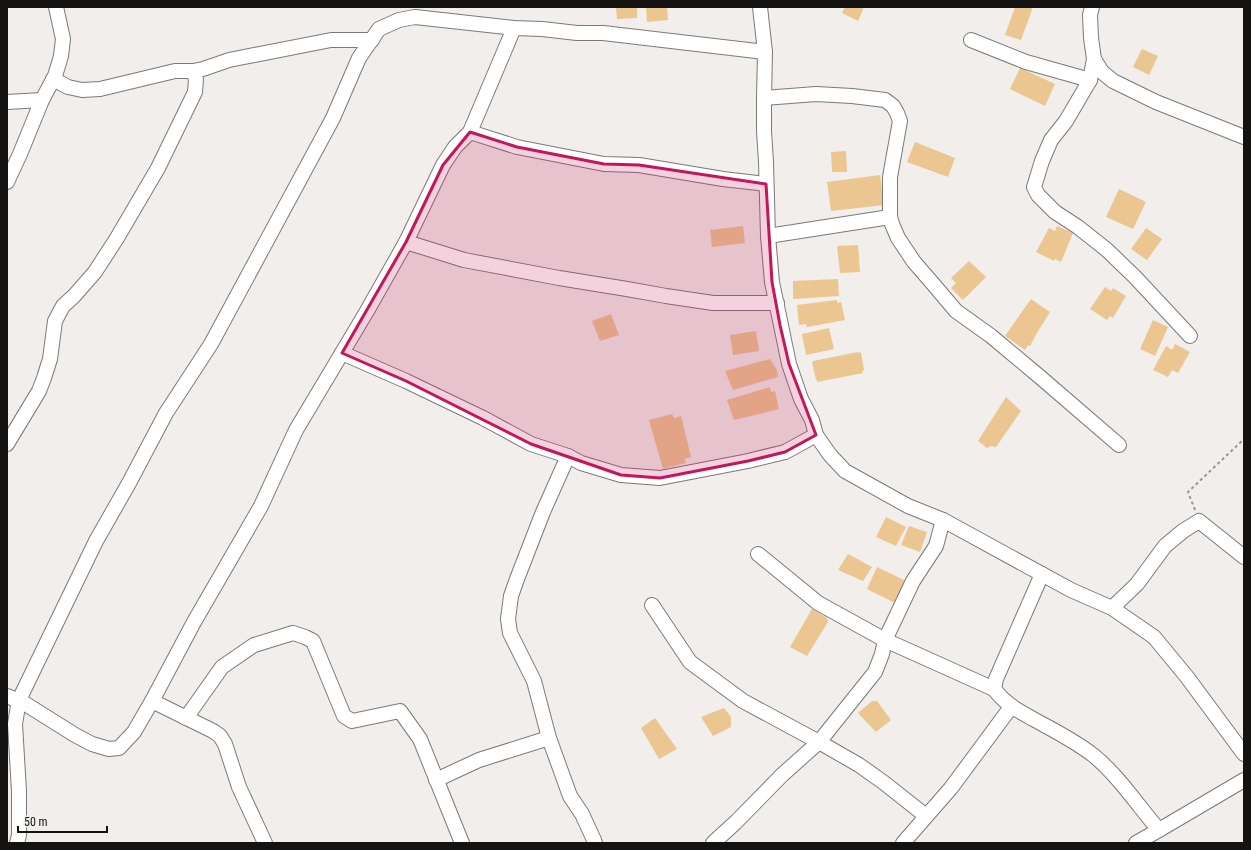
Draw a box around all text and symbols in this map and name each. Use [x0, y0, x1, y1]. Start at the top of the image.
scale bar [18, 808, 107, 834]
text: 50 m [24, 815, 48, 829]

